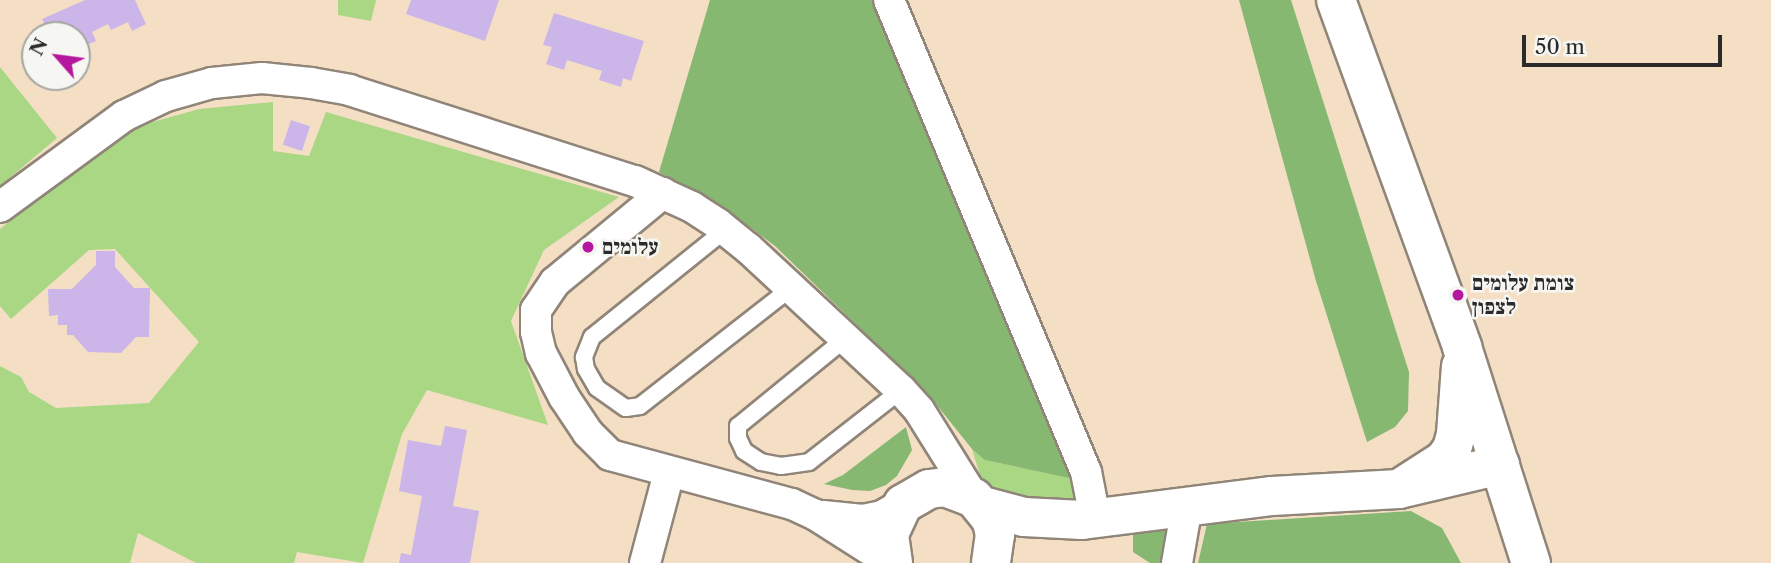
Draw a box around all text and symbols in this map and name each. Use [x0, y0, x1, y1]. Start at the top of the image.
north arrow [21, 21, 91, 91]
scale bar [1526, 21, 1726, 65]
text: N [25, 34, 53, 60]
text: 50 m [1535, 34, 1585, 59]
place label: עלומים [602, 234, 658, 260]
marker: עלומים [580, 239, 596, 255]
place label: צומת עלומים לצפון [1472, 270, 1574, 320]
marker: צומת עלומים לצפון [1450, 287, 1466, 303]

